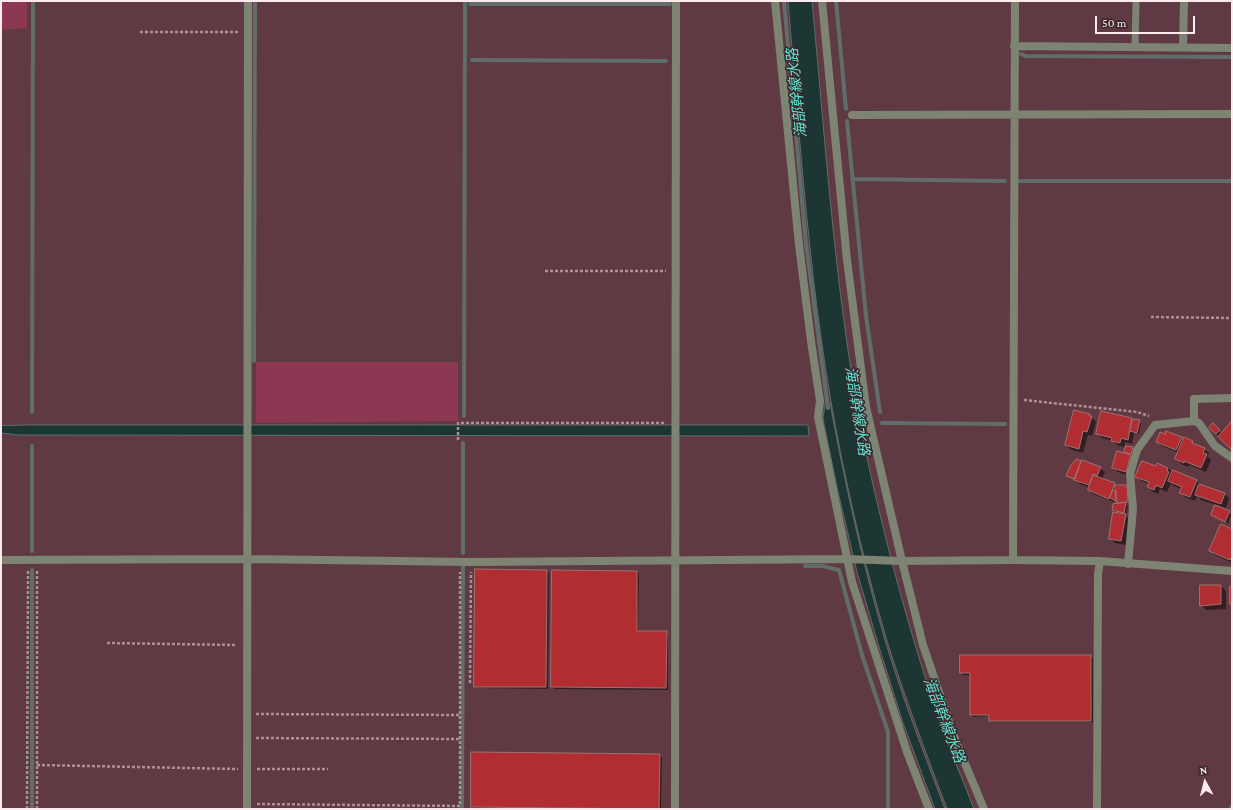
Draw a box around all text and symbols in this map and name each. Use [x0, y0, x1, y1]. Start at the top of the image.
scale bar [1097, 8, 1197, 34]
text: 50 m [1102, 16, 1126, 30]
water label: 海部幹線水路 [783, 47, 811, 139]
water label: 海部幹線水路 [841, 365, 873, 457]
water label: 海部幹線水路 [919, 675, 969, 765]
north arrow [1185, 762, 1225, 802]
text: N [1199, 764, 1208, 777]

